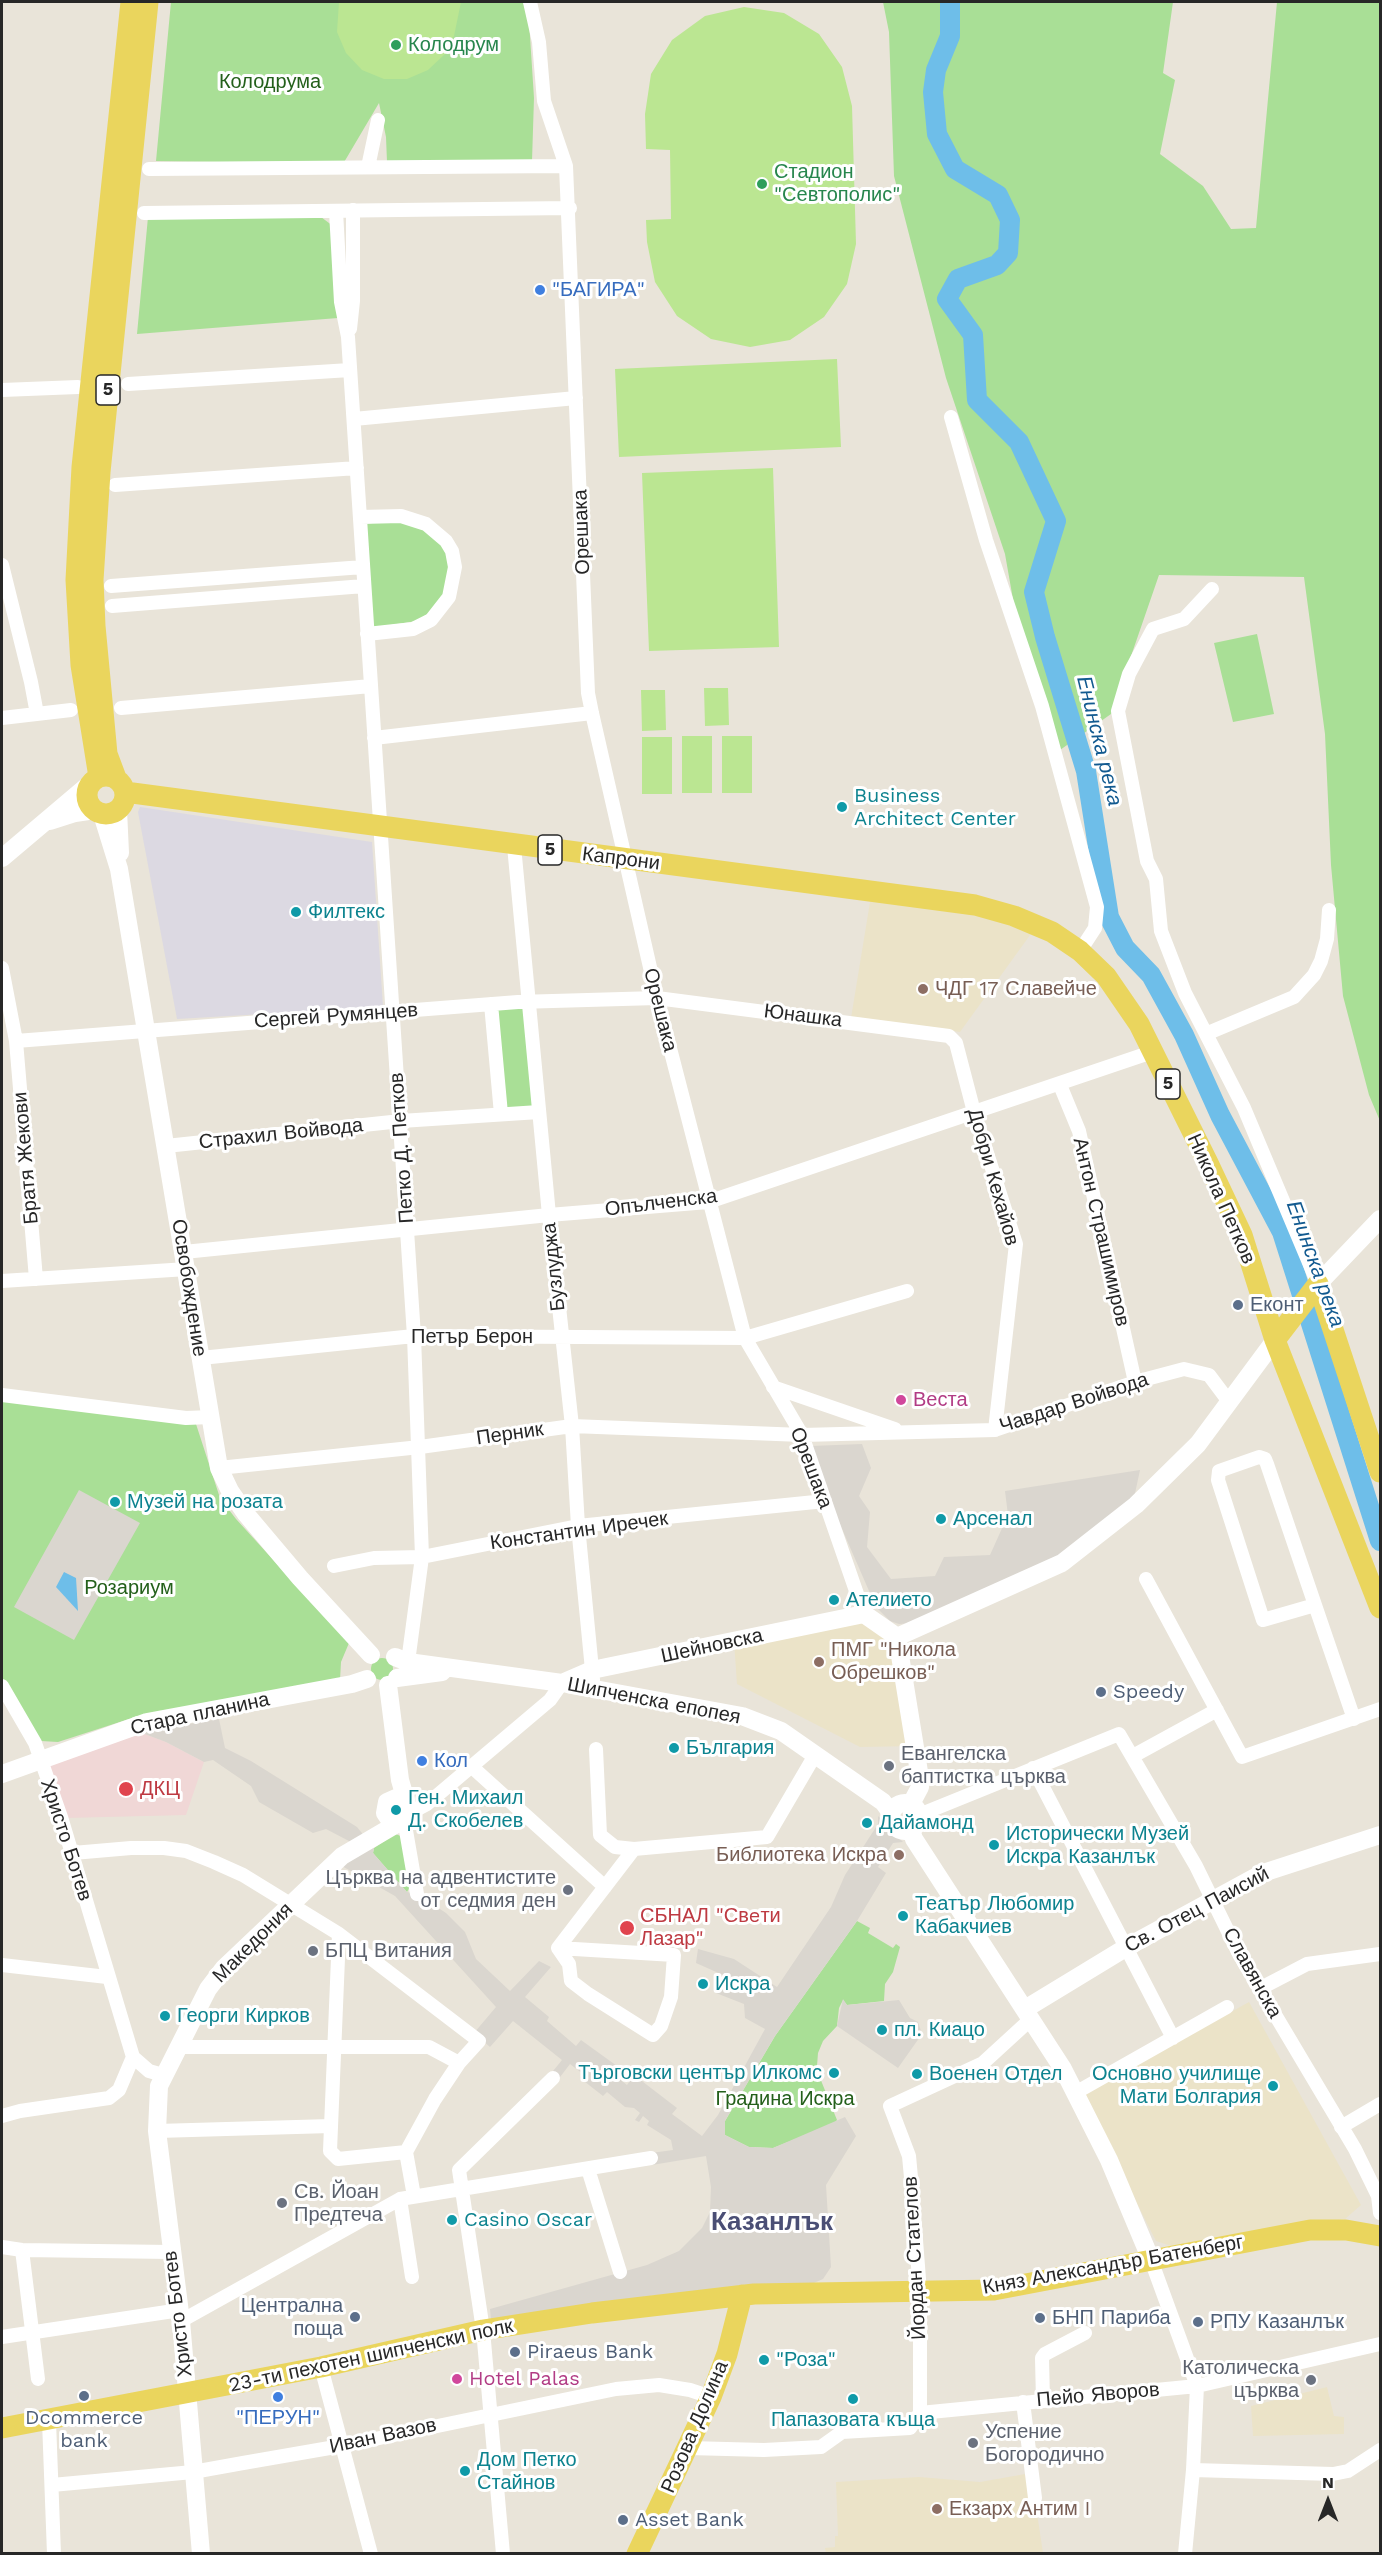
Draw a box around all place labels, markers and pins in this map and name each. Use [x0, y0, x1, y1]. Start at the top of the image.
place label: Колодрум [408, 33, 499, 57]
marker: Колодрум [389, 38, 403, 52]
place label: Стадион "Севтополис" [774, 160, 900, 207]
marker: Стадион "Севтополис" [755, 177, 769, 191]
place label: "БАГИРА" [552, 278, 645, 302]
marker: "БАГИРА" [533, 283, 547, 297]
place label: Business Architect Center [854, 784, 1016, 831]
marker: Business Architect Center [835, 800, 849, 814]
place label: Филтекс [308, 900, 385, 924]
marker: Филтекс [289, 905, 303, 919]
place label: ЧДГ 17 Славейче [935, 977, 1097, 1001]
marker: ЧДГ 17 Славейче [916, 982, 930, 996]
place label: Еконт [1250, 1293, 1304, 1317]
marker: Еконт [1231, 1298, 1245, 1312]
place label: Веста [913, 1388, 968, 1412]
marker: Веста [894, 1393, 908, 1407]
place label: Музей на розата [127, 1490, 283, 1514]
marker: Музей на розата [108, 1495, 122, 1509]
place label: Арсенал [953, 1507, 1032, 1531]
marker: Арсенал [934, 1512, 948, 1526]
place label: Ателието [846, 1588, 932, 1612]
marker: Ателието [827, 1593, 841, 1607]
place label: ПМГ "Никола Обрешков" [831, 1638, 956, 1685]
marker: ПМГ "Никола Обрешков" [812, 1655, 826, 1669]
place label: Speedy [1113, 1680, 1184, 1704]
marker: Speedy [1094, 1685, 1108, 1699]
place label: България [686, 1736, 774, 1760]
marker: България [667, 1741, 681, 1755]
place label: Евангелска баптистка църква [901, 1742, 1066, 1789]
place label: Кол [434, 1749, 468, 1773]
marker: Кол [415, 1754, 429, 1768]
marker: Евангелска баптистка църква [882, 1759, 896, 1773]
place label: ДКЦ [140, 1777, 180, 1801]
marker: ДКЦ [117, 1780, 135, 1798]
place label: Ген. Михаил Д. Скобелев [408, 1786, 523, 1833]
marker: Ген. Михаил Д. Скобелев [389, 1803, 403, 1817]
place label: Дайамонд [879, 1811, 974, 1835]
marker: Дайамонд [860, 1816, 874, 1830]
place label: Исторически Музей Искра Казанлък [1006, 1822, 1189, 1869]
marker: Исторически Музей Искра Казанлък [987, 1838, 1001, 1852]
place label: Библиотека Искра [716, 1843, 887, 1867]
marker: Библиотека Искра [892, 1848, 906, 1862]
place label: Църква на адвентистите от седмия ден [325, 1866, 556, 1913]
marker: Църква на адвентистите от седмия ден [561, 1883, 575, 1897]
place label: Театър Любомир Кабакчиев [915, 1892, 1074, 1939]
place label: СБНАЛ "Свeти Лазар" [640, 1904, 781, 1951]
marker: Театър Любомир Кабакчиев [896, 1909, 910, 1923]
marker: СБНАЛ "Свeти Лазар" [618, 1919, 636, 1937]
place label: БПЦ Витания [325, 1939, 452, 1963]
marker: БПЦ Витания [306, 1944, 320, 1958]
place label: Искра [715, 1972, 770, 1996]
marker: Искра [696, 1977, 710, 1991]
place label: Георги Кирков [177, 2004, 310, 2028]
marker: Георги Кирков [158, 2009, 172, 2023]
place label: пл. Киацо [894, 2018, 985, 2042]
marker: пл. Киацо [875, 2023, 889, 2037]
place label: Търговски център Илкомс [578, 2061, 822, 2085]
place label: Военен Отдел [929, 2062, 1062, 2086]
place label: Основно училище Мати Болгария [1092, 2062, 1261, 2109]
marker: Търговски център Илкомс [827, 2066, 841, 2080]
marker: Военен Отдел [910, 2067, 924, 2081]
marker: Основно училище Мати Болгария [1266, 2079, 1280, 2093]
place label: Св. Йоан Предтеча [294, 2180, 383, 2227]
marker: Св. Йоан Предтеча [275, 2196, 289, 2210]
place label: Casino Oscar [464, 2208, 592, 2232]
marker: Casino Oscar [445, 2213, 459, 2227]
place label: Централна поща [241, 2294, 343, 2341]
place label: БНП Париба [1052, 2306, 1171, 2330]
marker: Централна поща [348, 2310, 362, 2324]
place label: РПУ Казанлък [1210, 2310, 1344, 2334]
marker: БНП Париба [1033, 2311, 1047, 2325]
marker: РПУ Казанлък [1191, 2315, 1205, 2329]
place label: Piraeus Bank [527, 2340, 653, 2364]
marker: Piraeus Bank [508, 2345, 522, 2359]
place label: "Роза" [776, 2348, 836, 2372]
marker: "Роза" [757, 2353, 771, 2367]
place label: Католическа църква [1182, 2356, 1299, 2403]
place label: Hotel Palas [469, 2367, 580, 2391]
marker: Hotel Palas [450, 2372, 464, 2386]
marker: Католическа църква [1304, 2373, 1318, 2387]
marker: Dcommerce bank [77, 2389, 91, 2403]
marker: "ПЕРУН" [271, 2390, 285, 2404]
marker: Папазовата къща [846, 2392, 860, 2406]
place label: Dcommerce bank [25, 2406, 143, 2453]
place label: "ПЕРУН" [236, 2406, 320, 2430]
place label: Папазовата къща [771, 2408, 935, 2432]
place label: Успение Богородично [985, 2420, 1104, 2467]
marker: Успение Богородично [966, 2436, 980, 2450]
place label: Дом Петко Стайнов [477, 2448, 577, 2495]
marker: Дом Петко Стайнов [458, 2464, 472, 2478]
place label: Екзарх Антим I [949, 2497, 1091, 2521]
marker: Екзарх Антим I [930, 2502, 944, 2516]
place label: Asset Bank [635, 2508, 744, 2532]
marker: Asset Bank [616, 2513, 630, 2527]

